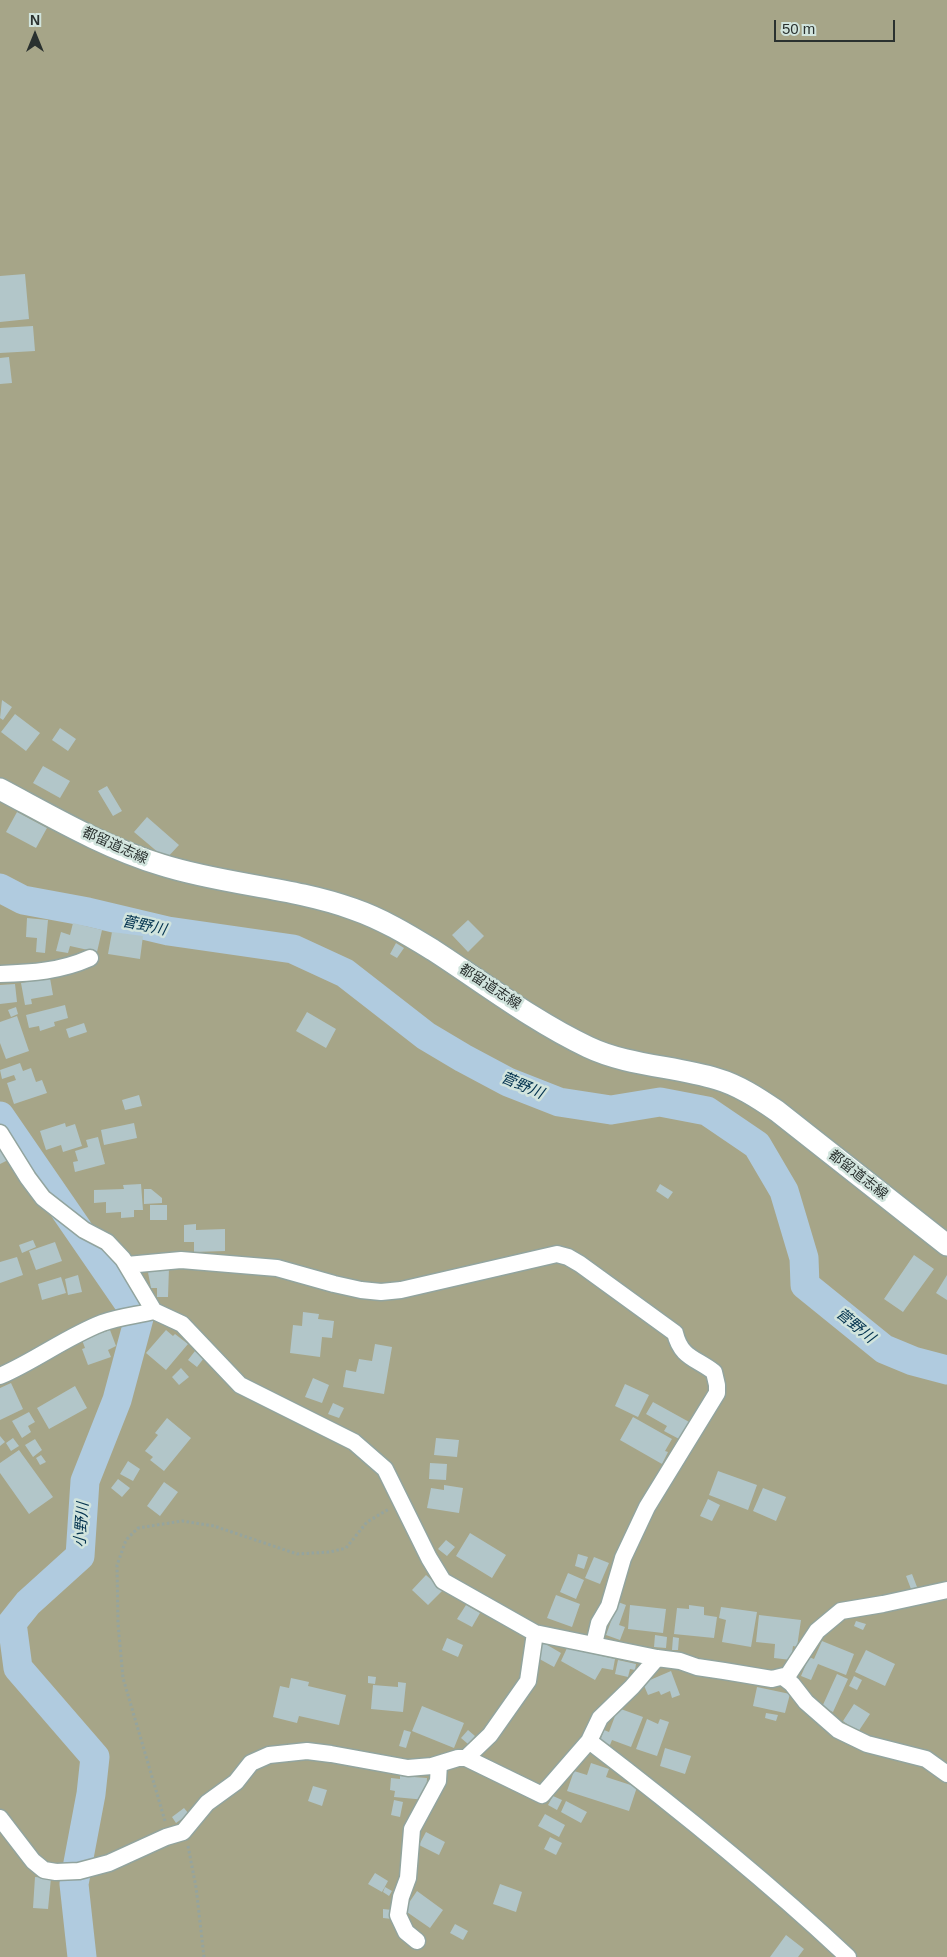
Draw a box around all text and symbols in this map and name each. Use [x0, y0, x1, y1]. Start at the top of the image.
north arrow [10, 10, 60, 60]
scale bar [777, 10, 898, 42]
text: N [30, 12, 40, 28]
text: 50 m [782, 20, 815, 37]
street label: 都留道志線 [80, 824, 150, 868]
water label: 菅野川 [120, 913, 168, 939]
street label: 都留道志線 [456, 961, 524, 1013]
water label: 菅野川 [498, 1069, 546, 1103]
street label: 都留道志線 [825, 1147, 891, 1203]
water label: 菅野川 [832, 1305, 878, 1347]
water label: 小野川 [71, 1502, 93, 1548]

